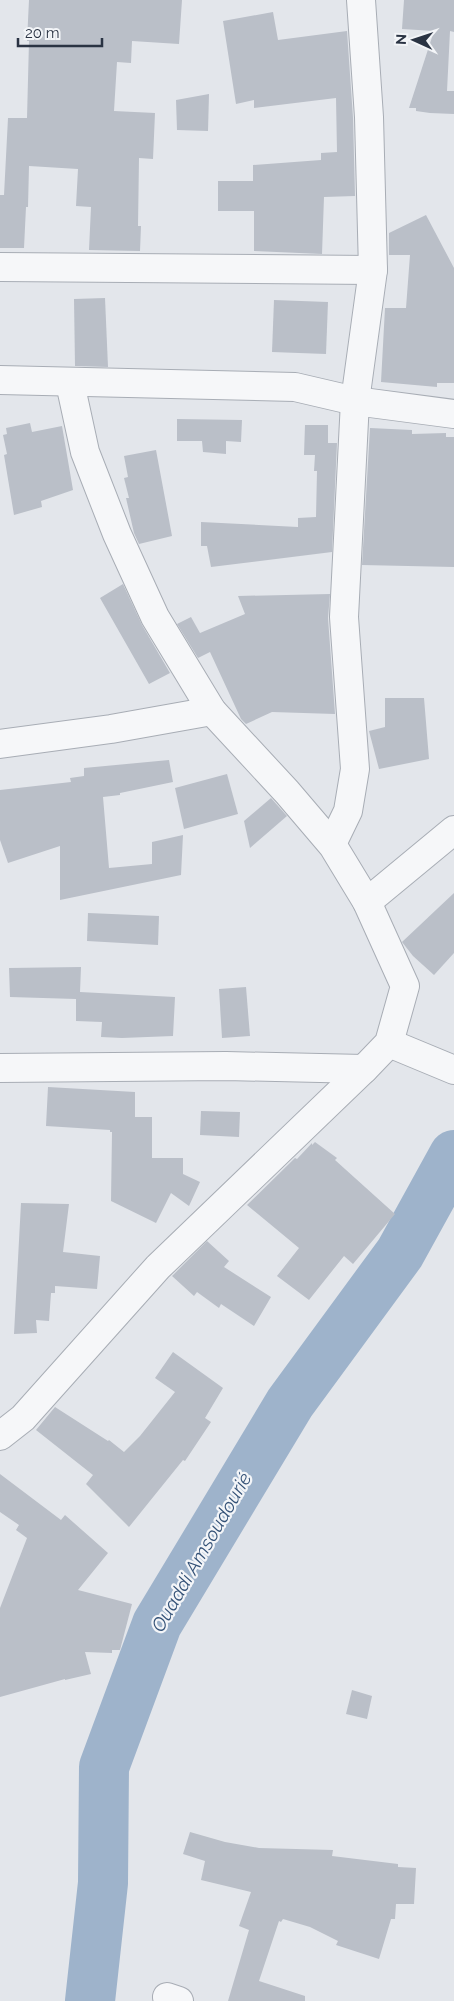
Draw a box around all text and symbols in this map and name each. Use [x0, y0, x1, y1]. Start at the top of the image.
scale bar [18, 15, 101, 47]
north arrow [389, 15, 439, 65]
text: 20 m [25, 24, 60, 42]
text: N [393, 34, 409, 45]
water label: Ouaddi Amsoudourié [146, 1468, 256, 1636]

